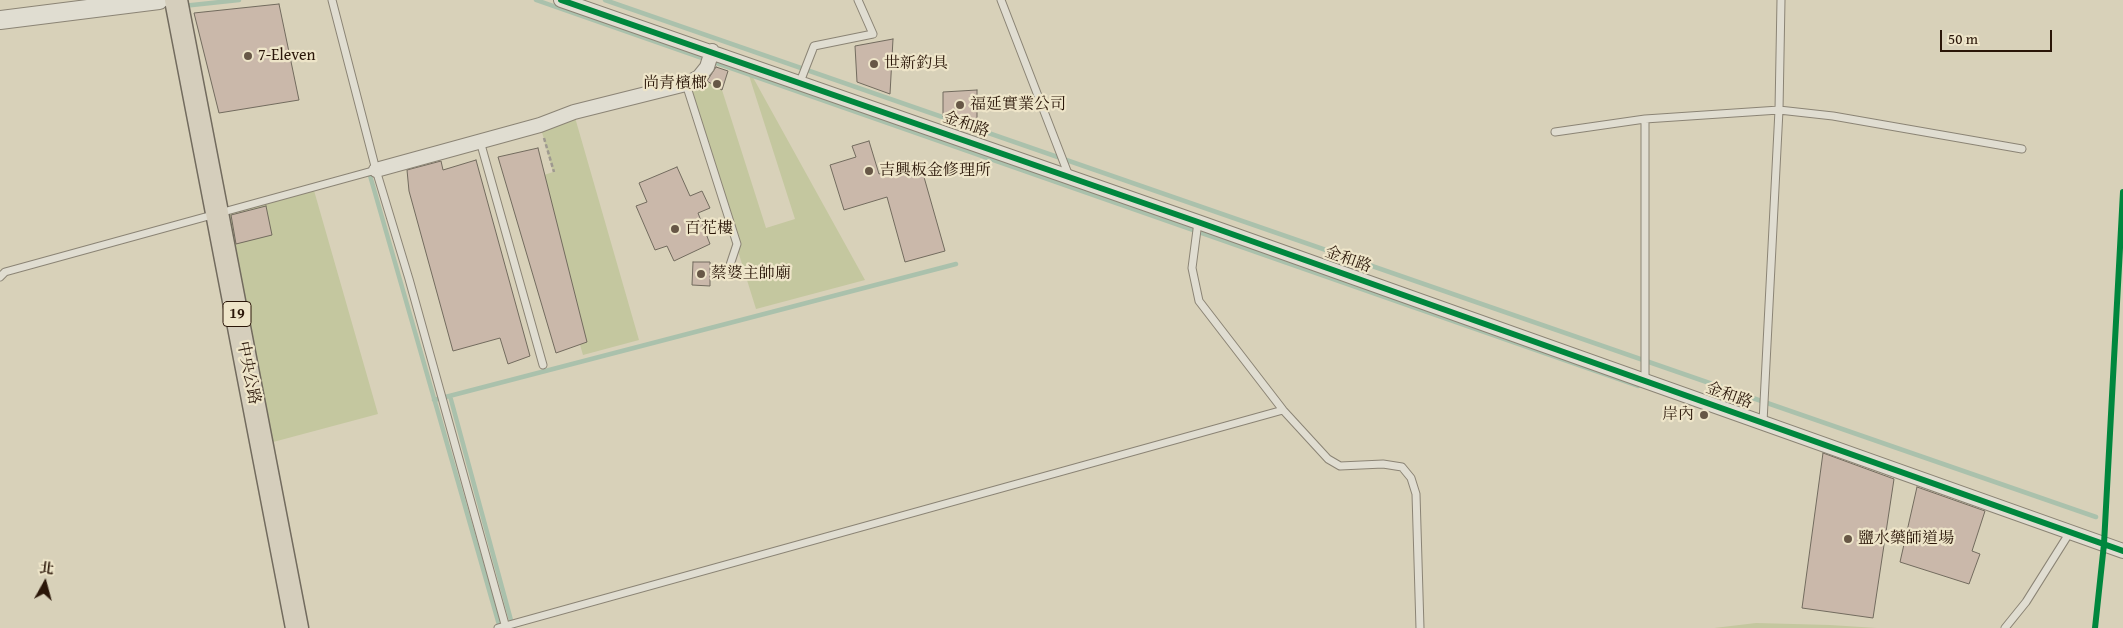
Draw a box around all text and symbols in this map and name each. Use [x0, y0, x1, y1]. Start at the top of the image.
scale bar [1943, 20, 2056, 52]
text: 50 m [1948, 28, 1978, 49]
place label: 7-Eleven [258, 46, 315, 66]
marker: 7-Eleven [242, 50, 254, 62]
place label: 世新釣具 [884, 54, 948, 74]
marker: 世新釣具 [868, 58, 880, 70]
place label: 尚青檳榔 [643, 74, 707, 94]
marker: 尚青檳榔 [711, 78, 723, 90]
place label: 福延實業公司 [970, 95, 1066, 115]
marker: 福延實業公司 [954, 99, 966, 111]
street label: 金和路 [940, 108, 992, 142]
place label: 吉興板金修理所 [879, 161, 991, 181]
marker: 吉興板金修理所 [863, 165, 875, 177]
place label: 百花樓 [685, 219, 733, 239]
marker: 百花樓 [669, 223, 681, 235]
street label: 金和路 [1322, 243, 1374, 277]
place label: 蔡婆主帥廟 [711, 264, 791, 284]
marker: 蔡婆主帥廟 [695, 268, 707, 280]
road number: 19 [223, 302, 251, 326]
street label: 中央公路 [232, 340, 264, 406]
street label: 金和路 [1703, 379, 1755, 413]
place label: 岸內 [1662, 405, 1694, 425]
marker: 岸內 [1698, 409, 1710, 421]
place label: 鹽水藥師道場 [1858, 529, 1954, 549]
marker: 鹽水藥師道場 [1842, 533, 1854, 545]
text: 北 [39, 557, 55, 579]
north arrow [20, 558, 70, 608]

